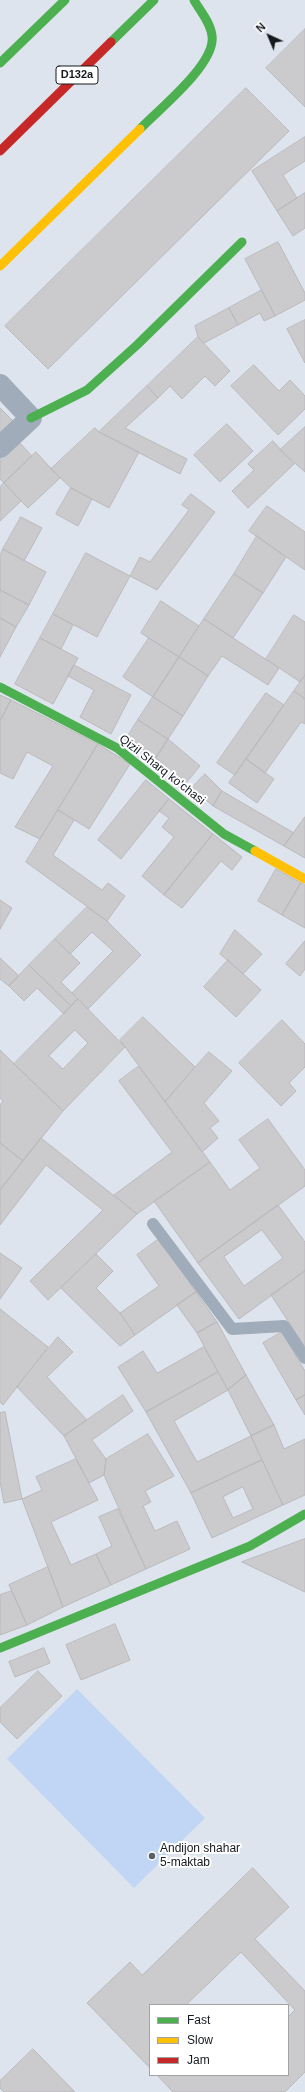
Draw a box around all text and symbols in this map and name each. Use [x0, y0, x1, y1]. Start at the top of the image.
north arrow [249, 16, 289, 56]
text: N [254, 20, 268, 34]
road number: D132a [56, 66, 98, 84]
street label: Qizil Sharq ko'chasi [116, 732, 208, 808]
place label: Andijon shahar 5-maktab [160, 1842, 240, 1870]
marker: Andijon shahar 5-maktab [147, 1851, 157, 1861]
legend [149, 2004, 289, 2076]
text: Fast [187, 2013, 210, 2027]
text: Slow [187, 2033, 213, 2047]
text: Jam [187, 2053, 210, 2067]

